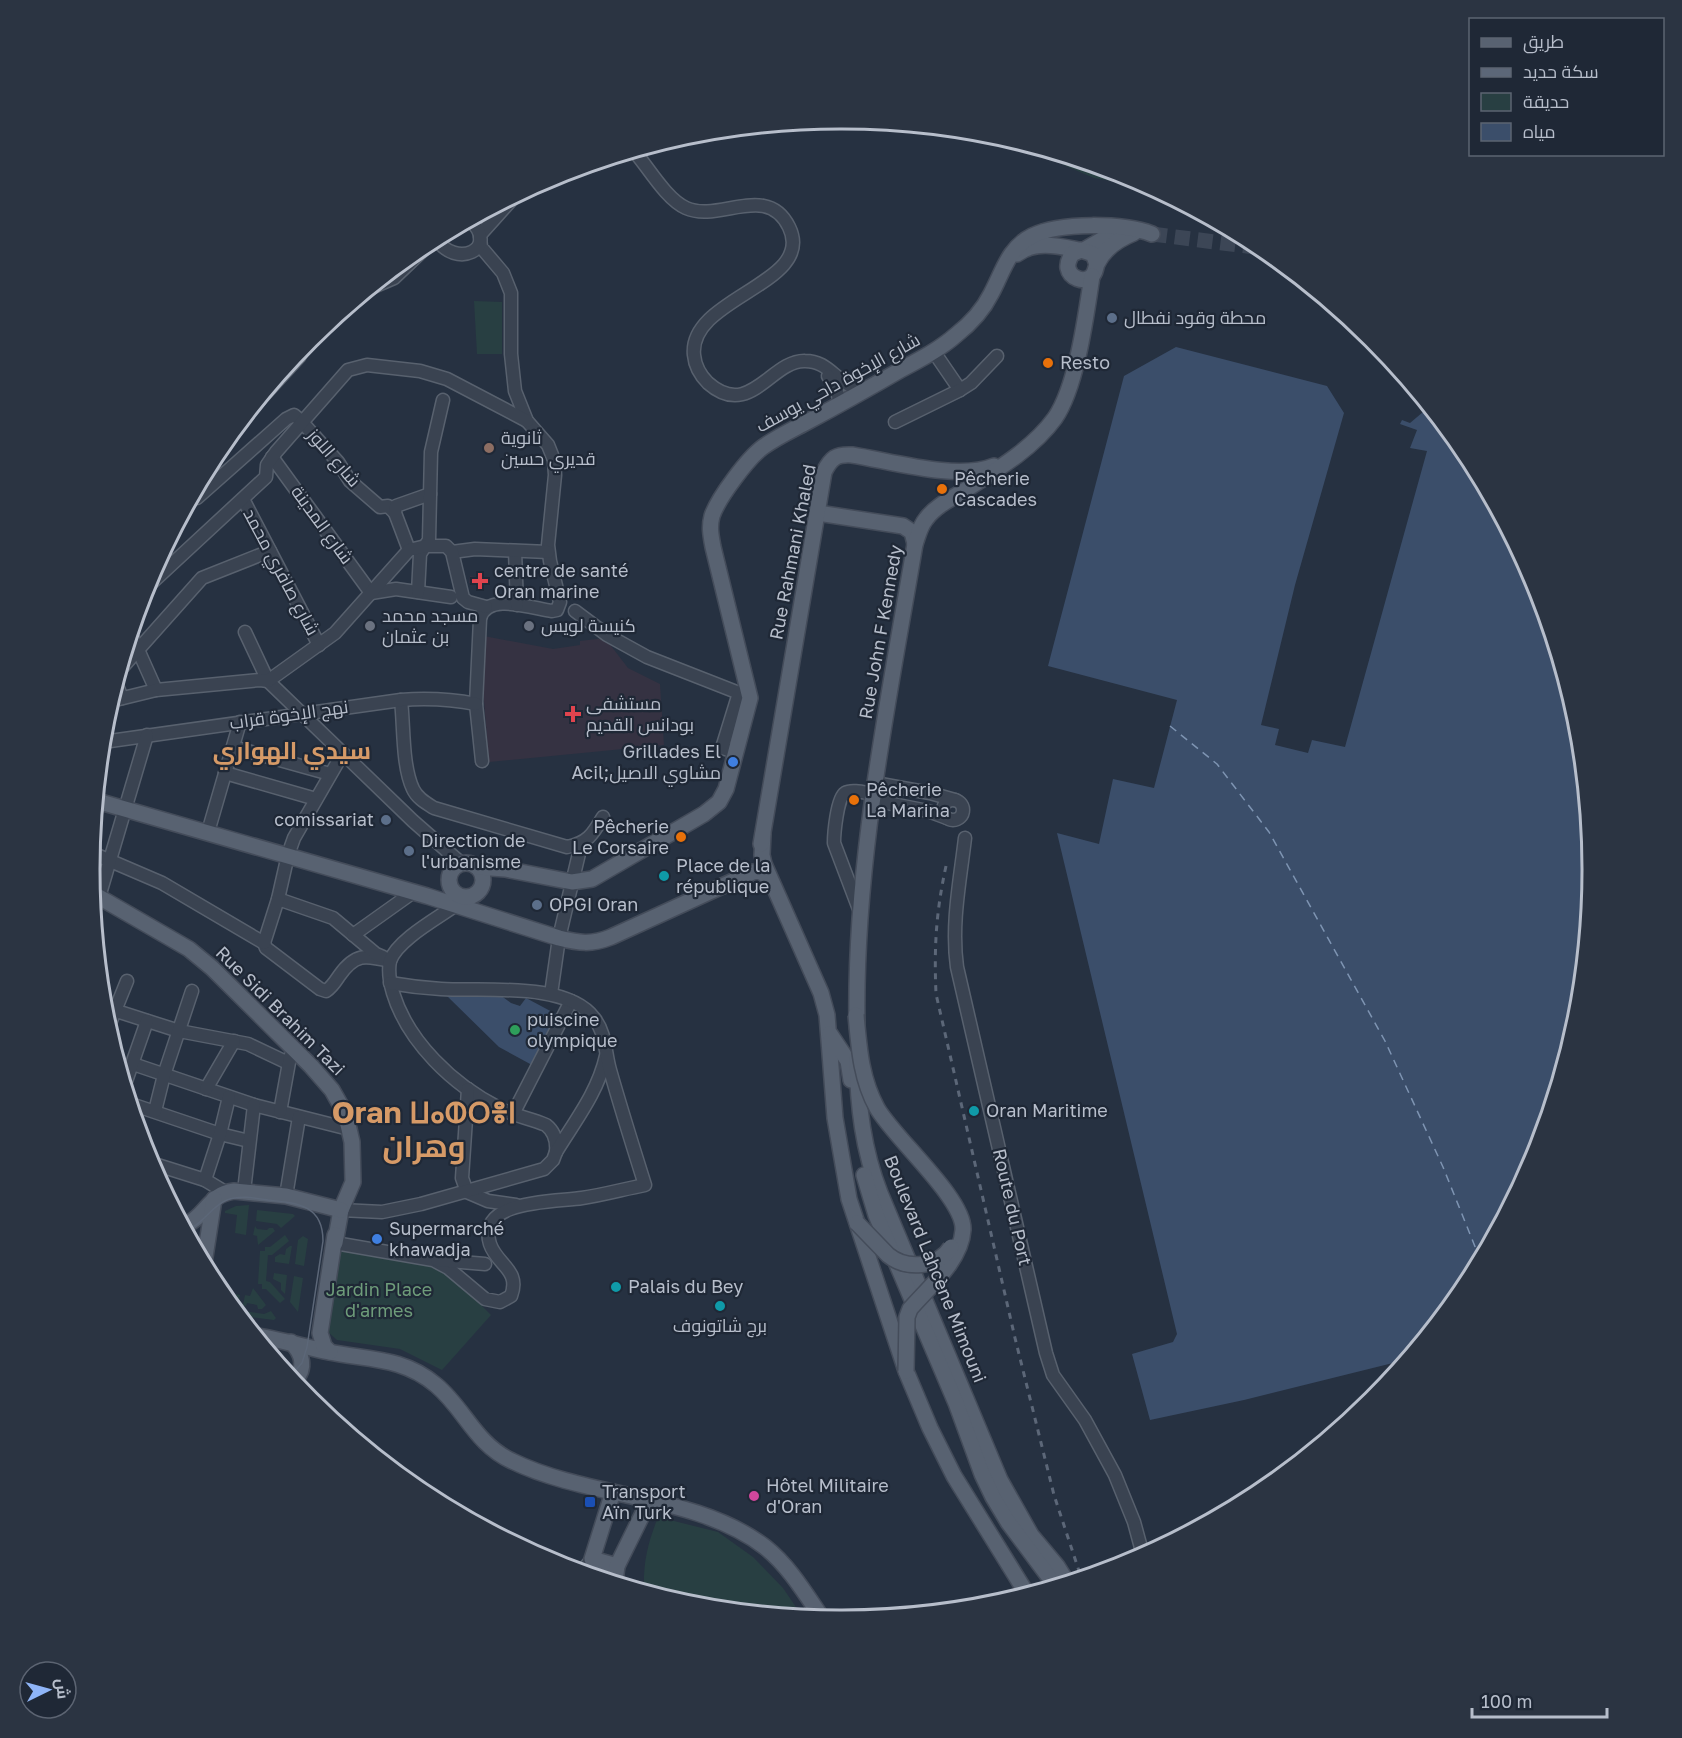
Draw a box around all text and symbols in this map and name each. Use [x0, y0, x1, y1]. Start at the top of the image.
legend [1469, 18, 1664, 156]
text: طريق [1523, 30, 1564, 54]
text: سكة حديد [1523, 60, 1599, 82]
text: حديقة [1523, 90, 1569, 112]
text: مياه [1523, 120, 1556, 142]
place label: محطة وقود نفطال [1124, 306, 1266, 329]
marker: محطة وقود نفطال [1105, 311, 1119, 325]
street label: شارع الإخوة داحي يوسف [752, 328, 925, 440]
place label: Resto [1060, 351, 1110, 373]
marker: Resto [1041, 356, 1055, 370]
street label: شارع اللوز [301, 423, 366, 492]
place label: ثانوية قديري حسين [501, 426, 596, 473]
marker: ثانوية قديري حسين [482, 441, 496, 455]
street label: Rue Rahmani Khaled [764, 462, 820, 641]
place label: Pêcherie Cascades [954, 467, 1037, 510]
street label: شارع المدينة [285, 481, 359, 569]
marker: Pêcherie Cascades [935, 482, 949, 496]
street label: شارع صافري محمد [236, 504, 325, 641]
street label: Rue John F Kennedy [854, 543, 906, 721]
place label: centre de santé Oran marine [494, 559, 628, 602]
marker: centre de santé Oran marine [471, 572, 489, 590]
place label: مسجد محمد بن عثمان [382, 604, 478, 648]
place label: كنيسة لويس [541, 614, 636, 637]
marker: مسجد محمد بن عثمان [363, 619, 377, 633]
marker: كنيسة لويس [522, 619, 536, 633]
place label: مستشفى بودانس القديم [586, 692, 694, 737]
street label: نهج الإخوة قراب [228, 695, 350, 735]
marker: مستشفى بودانس القديم [564, 705, 582, 723]
district label: سيدي الهواري [213, 735, 371, 770]
place label: Grillades El Acil;مشاوي الاصيل [571, 740, 721, 787]
marker: Grillades El Acil;مشاوي الاصيل [726, 755, 740, 769]
place label: Pêcherie La Marina [866, 778, 950, 821]
marker: Pêcherie La Marina [847, 793, 861, 807]
place label: comissariat [274, 808, 374, 830]
marker: comissariat [379, 813, 393, 827]
place label: Pêcherie Le Corsaire [572, 815, 669, 858]
place label: Direction de l'urbanisme [421, 829, 525, 872]
marker: Pêcherie Le Corsaire [674, 830, 688, 844]
marker: Direction de l'urbanisme [402, 844, 416, 858]
place label: Place de la république [676, 854, 770, 897]
marker: Place de la république [657, 869, 671, 883]
place label: OPGI Oran [549, 893, 638, 915]
marker: OPGI Oran [530, 898, 544, 912]
street label: Rue Sidi Brahim Tazi [212, 941, 350, 1079]
place label: puiscine olympique [527, 1008, 618, 1051]
marker: puiscine olympique [508, 1023, 522, 1037]
district label: Oran ⵡⴰⵀⵔⴻⵏ وهران [332, 1094, 516, 1165]
place label: Oran Maritime [986, 1099, 1108, 1121]
marker: Oran Maritime [967, 1104, 981, 1118]
street label: Route du Port [989, 1146, 1037, 1267]
street label: Boulevard Lahcène Mimouni [880, 1152, 992, 1386]
place label: Supermarché khawadja [389, 1217, 504, 1260]
marker: Supermarché khawadja [370, 1232, 384, 1246]
place label: Palais du Bey [628, 1275, 743, 1297]
park label: Jardin Place d'armes [326, 1278, 432, 1321]
marker: Palais du Bey [609, 1280, 623, 1294]
marker: برج شاتونوف [713, 1299, 727, 1313]
place label: برج شاتونوف [673, 1314, 767, 1338]
place label: Hôtel Militaire d'Oran [766, 1474, 889, 1517]
place label: Transport Aïn Turk [602, 1480, 686, 1523]
marker: Hôtel Militaire d'Oran [747, 1489, 761, 1503]
marker: Transport Aïn Turk [583, 1495, 597, 1509]
north arrow [18, 1660, 78, 1720]
text: ش [52, 1678, 74, 1700]
scale bar [1472, 1681, 1607, 1719]
text: 100 m [1481, 1690, 1532, 1712]

